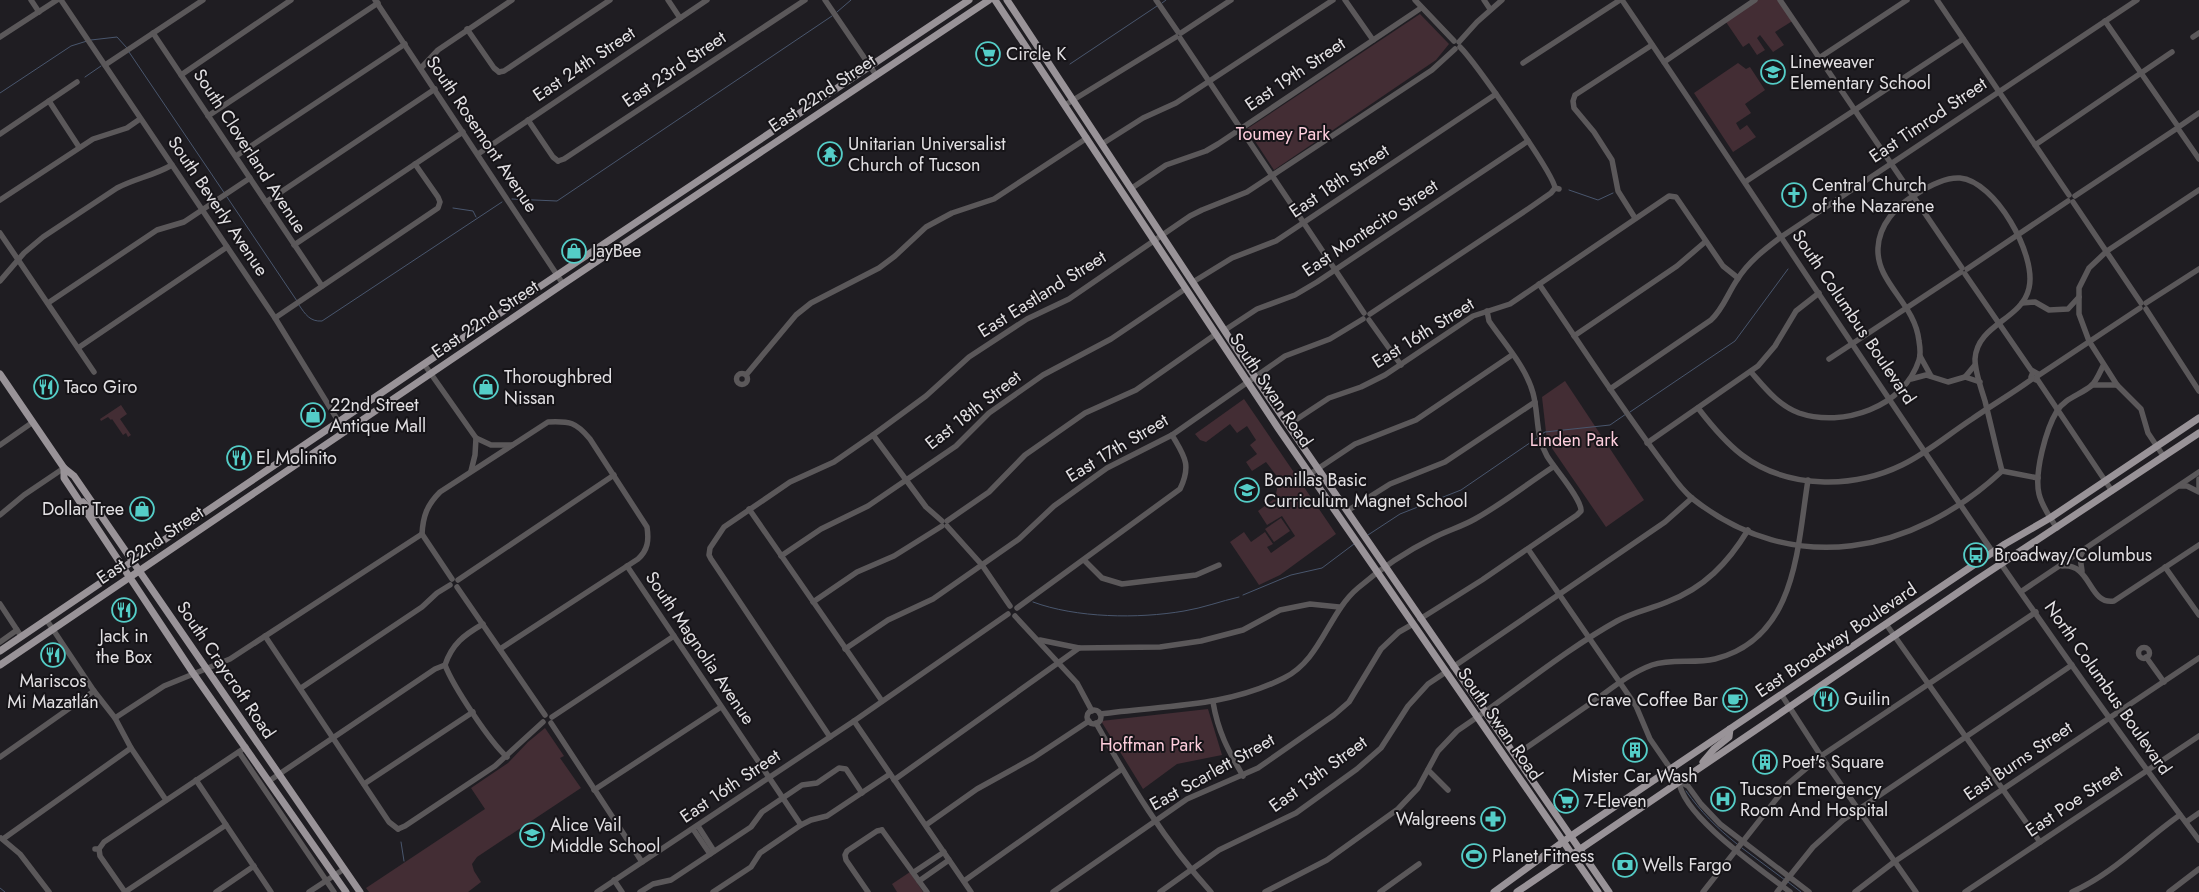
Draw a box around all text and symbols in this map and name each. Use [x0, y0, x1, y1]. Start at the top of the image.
street label: East 24th Street [528, 20, 641, 108]
street label: East 23rd Street [617, 24, 732, 113]
street label: East 19th Street [1240, 30, 1351, 117]
supermarket icon: Circle K [975, 41, 1001, 67]
place label: Circle K [1006, 41, 1067, 67]
street label: East 22nd Street [763, 47, 881, 138]
place label: Lineweaver Elementary School [1790, 49, 1931, 96]
street label: South Rosemont Avenue [420, 51, 544, 217]
school or university icon: Lineweaver Elementary School [1760, 59, 1786, 85]
street label: South Cloverland Avenue [187, 64, 313, 238]
street label: East Timrod Street [1864, 71, 1993, 169]
park label: Toumey Park [1236, 121, 1330, 147]
street label: South Beverly Avenue [161, 131, 275, 281]
place label: Unitarian Universalist Church of Tucson [848, 131, 1006, 178]
street label: East 18th Street [1284, 138, 1395, 224]
temple icon: Unitarian Universalist Church of Tucson [817, 141, 843, 167]
street label: East Montecito Street [1297, 172, 1444, 283]
place label: Central Church of the Nazarene [1812, 172, 1934, 219]
church icon: Central Church of the Nazarene [1781, 182, 1807, 208]
street label: South Columbus Boulevard [1786, 224, 1922, 410]
shop icon: JayBee [561, 238, 587, 264]
place label: JayBee [590, 238, 641, 264]
street label: East Eastland Street [973, 244, 1112, 344]
street label: East 22nd Street [426, 273, 544, 364]
street label: East 16th Street [1367, 291, 1480, 375]
street label: South Swan Road [1223, 328, 1319, 452]
place label: Thoroughbred Nissan [504, 364, 612, 411]
street label: East 18th Street [919, 364, 1027, 456]
restaurant icon: Taco Giro [33, 374, 59, 400]
place label: Taco Giro [64, 374, 138, 400]
shop icon: Thoroughbred Nissan [473, 374, 499, 400]
place label: 22nd Street Antique Mall [330, 392, 426, 439]
shop icon: 22nd Street Antique Mall [300, 402, 326, 428]
street label: East 17th Street [1061, 407, 1174, 489]
park label: Linden Park [1530, 427, 1618, 453]
restaurant icon: El Molinito [226, 445, 252, 471]
place label: El Molinito [256, 445, 337, 471]
place label: Bonillas Basic Curriculum Magnet School [1264, 467, 1468, 514]
school or university icon: Bonillas Basic Curriculum Magnet School [1234, 477, 1260, 503]
place label: Dollar Tree [42, 496, 124, 522]
shop icon: Dollar Tree [129, 496, 155, 522]
street label: East 22nd Street [91, 499, 209, 590]
bus stop icon: Broadway/Columbus [1963, 542, 1989, 568]
place label: Broadway/Columbus [1994, 542, 2152, 568]
street label: South Magnolia Avenue [639, 566, 761, 730]
street label: East Broadway Boulevard [1750, 576, 1922, 704]
street label: South Craycroft Road [170, 596, 282, 744]
street label: North Columbus Boulevard [2038, 596, 2178, 780]
restaurant icon: Jack in the Box [111, 597, 137, 623]
place label: Jack in the Box [96, 623, 152, 670]
restaurant icon: Mariscos Mi Mazatlán [40, 642, 66, 668]
street label: South Swan Road [1451, 662, 1549, 786]
place label: Mariscos Mi Mazatlán [7, 668, 99, 715]
restaurant icon: Guilin [1813, 686, 1839, 712]
place label: Guilin [1844, 686, 1890, 712]
place label: Crave Coffee Bar [1587, 687, 1719, 713]
cafe icon: Crave Coffee Bar [1722, 687, 1748, 713]
street label: East Burns Street [1958, 715, 2078, 807]
street label: East Scarlett Street [1145, 727, 1280, 817]
street label: East 13th Street [1264, 729, 1373, 818]
park label: Hoffman Park [1100, 732, 1202, 758]
building icon: Mister Car Wash [1622, 737, 1648, 763]
street label: East 16th Street [675, 742, 786, 829]
building icon: Poet's Square [1752, 749, 1778, 775]
place label: Poet's Square [1782, 749, 1884, 775]
street label: East Poe Street [2020, 758, 2128, 843]
place label: Mister Car Wash [1572, 763, 1698, 789]
place label: Tucson Emergency Room And Hospital [1740, 776, 1888, 823]
hospital icon: Tucson Emergency Room And Hospital [1710, 786, 1736, 812]
supermarket icon: 7-Eleven [1553, 788, 1579, 814]
place label: 7-Eleven [1584, 788, 1647, 814]
place label: Walgreens [1396, 806, 1476, 832]
pharmacy icon: Walgreens [1480, 806, 1506, 832]
place label: Alice Vail Middle School [550, 812, 660, 859]
school or university icon: Alice Vail Middle School [519, 822, 545, 848]
sports icon: Planet Fitness [1461, 843, 1487, 869]
place label: Planet Fitness [1492, 843, 1594, 869]
bank icon: Wells Fargo [1612, 852, 1638, 878]
place label: Wells Fargo [1642, 852, 1732, 878]

